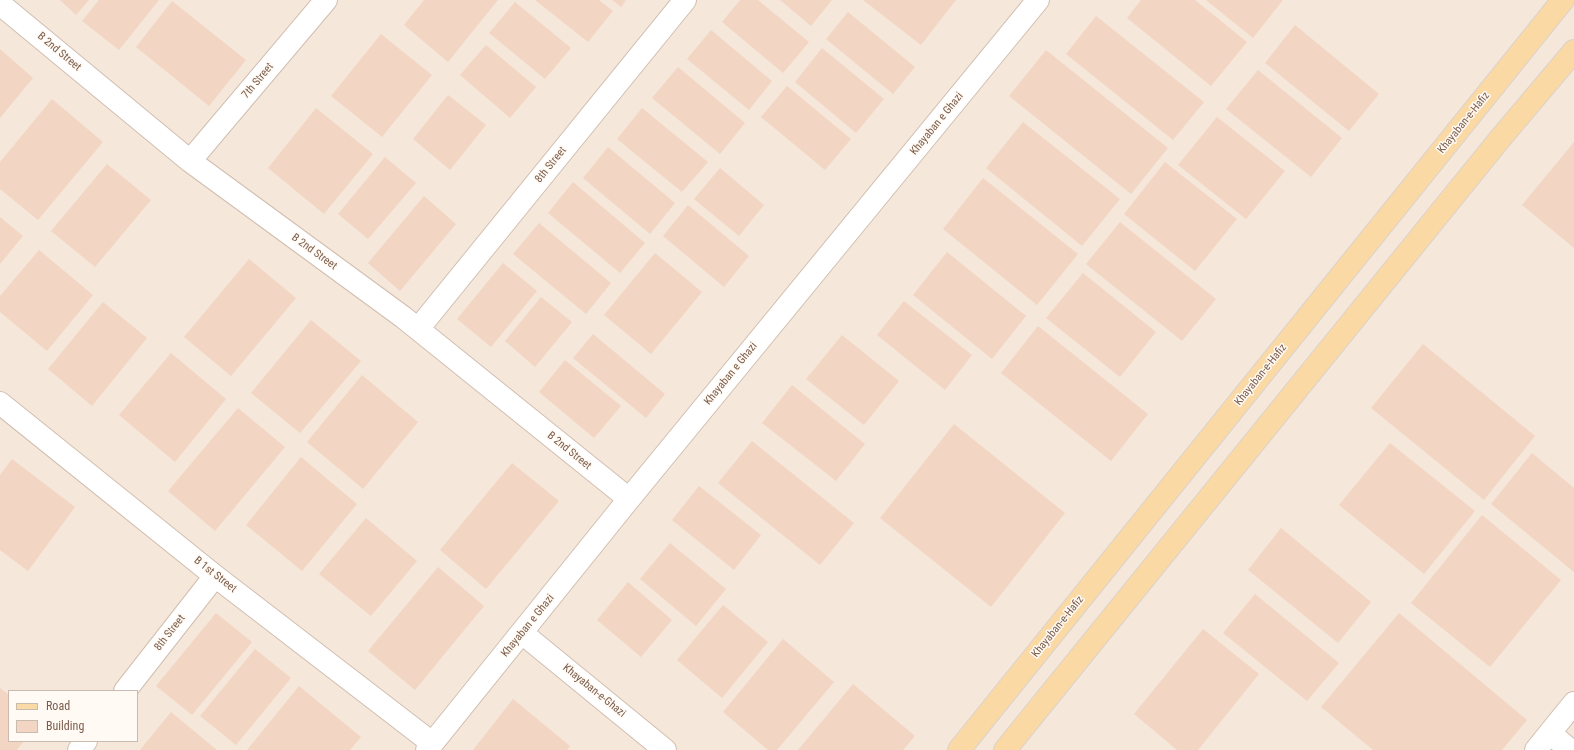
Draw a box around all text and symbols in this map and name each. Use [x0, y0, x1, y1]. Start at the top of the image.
street label: B 2nd Street [34, 30, 84, 74]
street label: 7th Street [239, 61, 277, 101]
street label: Khayaban e Ghazi [908, 90, 966, 158]
street label: Khayaban-e-Hafiz [1435, 90, 1493, 156]
street label: 8th Street [533, 144, 569, 186]
street label: B 2nd Street [289, 231, 339, 273]
street label: Khayaban e Ghazi [702, 340, 760, 408]
street label: Khayaban-e-Hafiz [1232, 342, 1290, 408]
street label: B 2nd Street [544, 429, 594, 473]
street label: B 1st Street [191, 554, 239, 596]
street label: Khayaban e Ghazi [499, 592, 557, 660]
street label: Khayaban-e-Hafiz [1029, 594, 1087, 660]
street label: 8th Street [152, 612, 188, 654]
street label: Khayaban-e-Ghazi [560, 662, 628, 720]
legend [8, 690, 138, 742]
text: Road [46, 699, 70, 713]
text: Building [46, 719, 84, 733]

